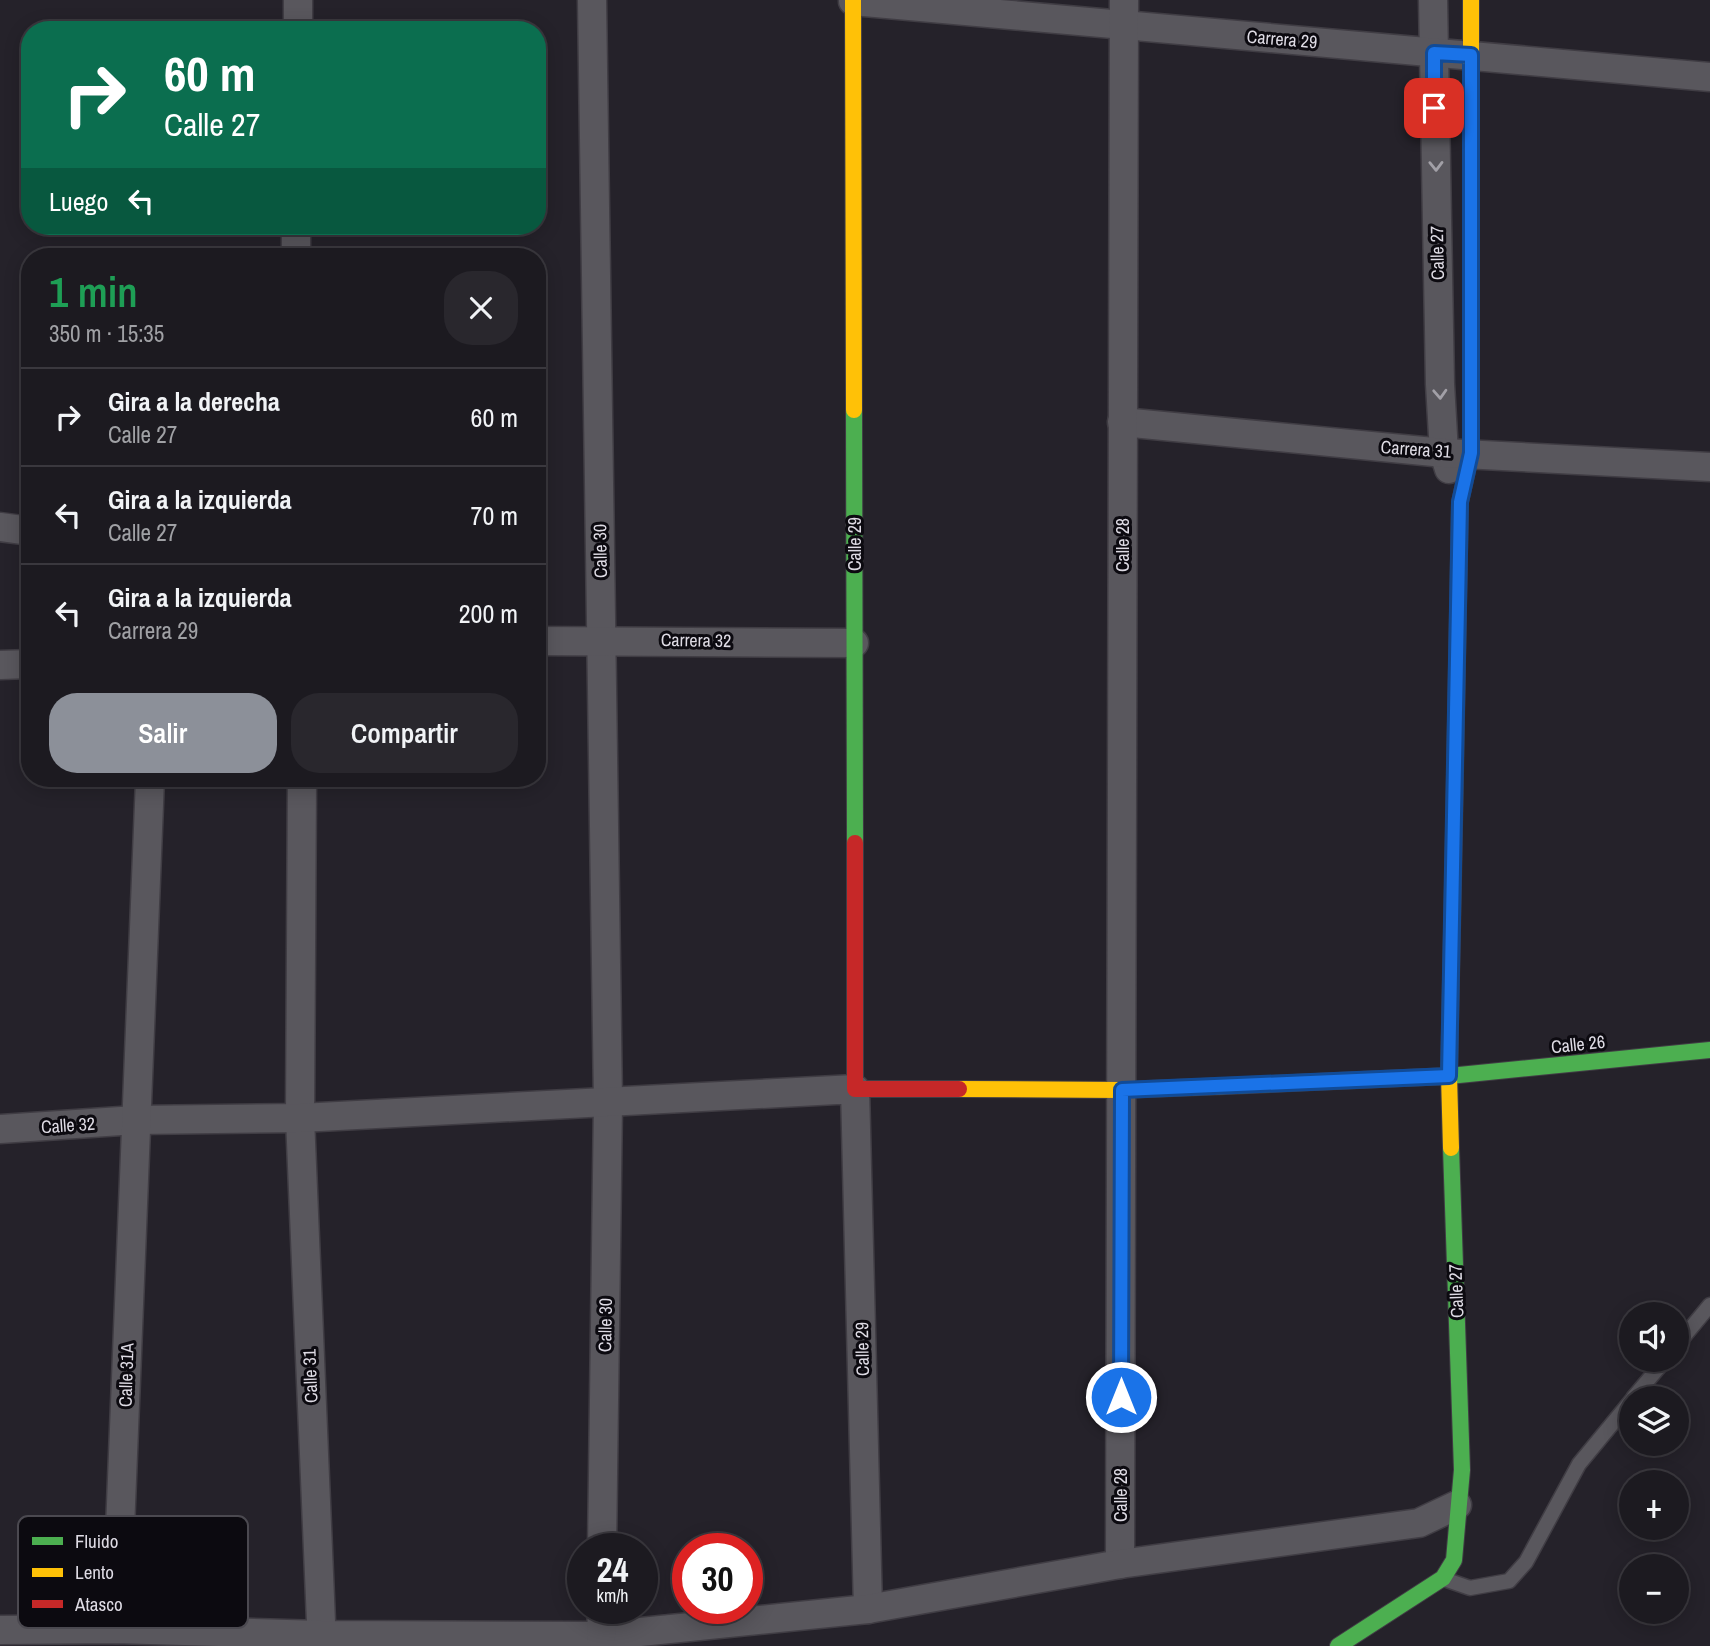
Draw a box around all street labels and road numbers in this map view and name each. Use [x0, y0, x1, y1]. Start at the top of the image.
street label: Carrera 29 [1246, 23, 1318, 55]
street label: Calle 27 [1424, 226, 1450, 280]
street label: Carrera 31 [1380, 434, 1453, 464]
street label: Calle 29 [842, 517, 867, 571]
street label: Calle 28 [1110, 518, 1135, 572]
street label: Calle 30 [587, 524, 613, 578]
street label: Carrera 32 [661, 627, 731, 653]
street label: Calle 26 [1550, 1029, 1606, 1059]
street label: Calle 32 [40, 1111, 96, 1139]
street label: Calle 27 [1443, 1264, 1469, 1318]
street label: Calle 30 [592, 1298, 618, 1352]
street label: Calle 29 [849, 1322, 875, 1376]
street label: Calle 31A [112, 1342, 140, 1407]
street label: Calle 31 [297, 1348, 323, 1403]
street label: Calle 28 [1108, 1468, 1133, 1522]

